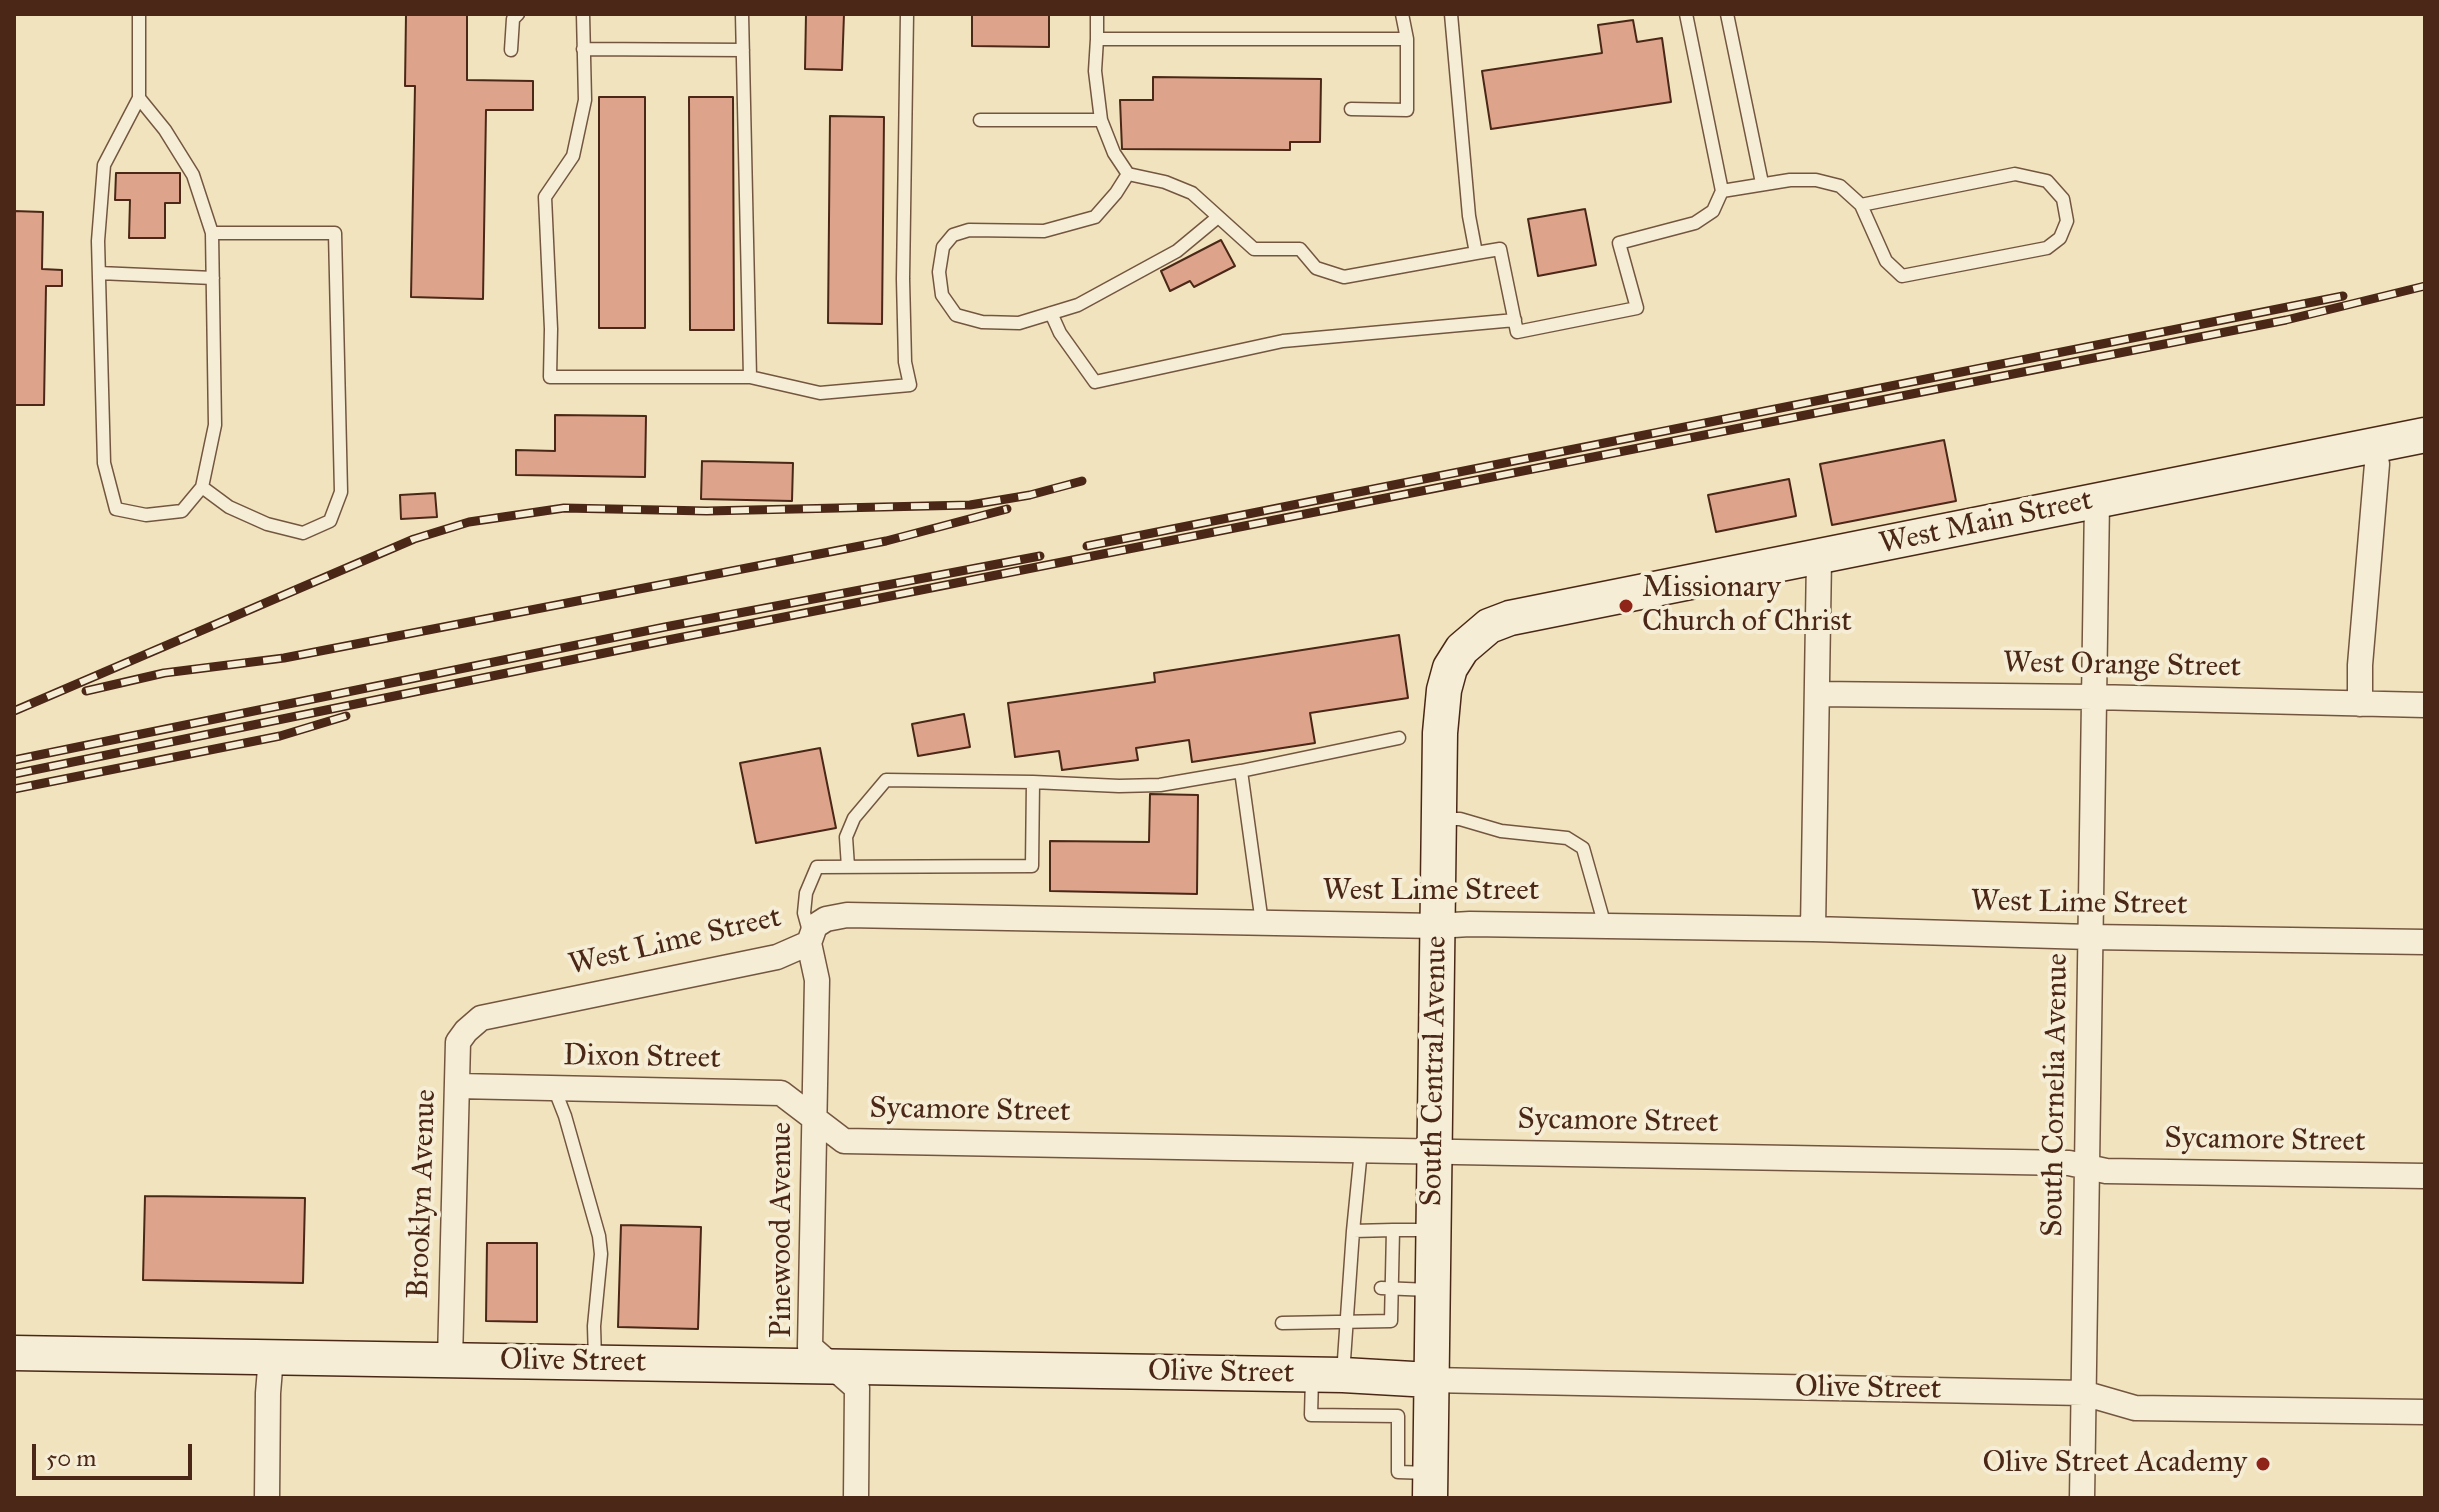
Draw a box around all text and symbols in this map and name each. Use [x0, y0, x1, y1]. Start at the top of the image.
street label: West Main Street [1876, 483, 2096, 563]
place label: Missionary Church of Christ [1642, 571, 1852, 642]
marker: Missionary Church of Christ [1617, 597, 1635, 615]
street label: West Orange Street [2003, 646, 2241, 686]
street label: West Lime Street [1323, 874, 1539, 910]
street label: West Lime Street [1970, 884, 2188, 924]
street label: West Lime Street [565, 900, 785, 984]
street label: South Central Avenue [1415, 935, 1455, 1207]
street label: South Cornelia Avenue [2036, 953, 2076, 1237]
street label: Dixon Street [563, 1039, 721, 1077]
street label: Brooklyn Avenue [401, 1089, 445, 1299]
street label: Sycamore Street [869, 1091, 1071, 1131]
street label: Sycamore Street [1517, 1102, 1719, 1142]
street label: Sycamore Street [2164, 1121, 2366, 1161]
street label: Pinewood Avenue [765, 1122, 801, 1338]
street label: Olive Street [499, 1343, 647, 1381]
street label: Olive Street [1147, 1354, 1295, 1392]
street label: Olive Street [1794, 1370, 1942, 1408]
scale bar [36, 1428, 196, 1478]
text: 50 m [46, 1443, 96, 1473]
place label: Olive Street Academy [1983, 1446, 2247, 1482]
marker: Olive Street Academy [2254, 1455, 2272, 1473]

